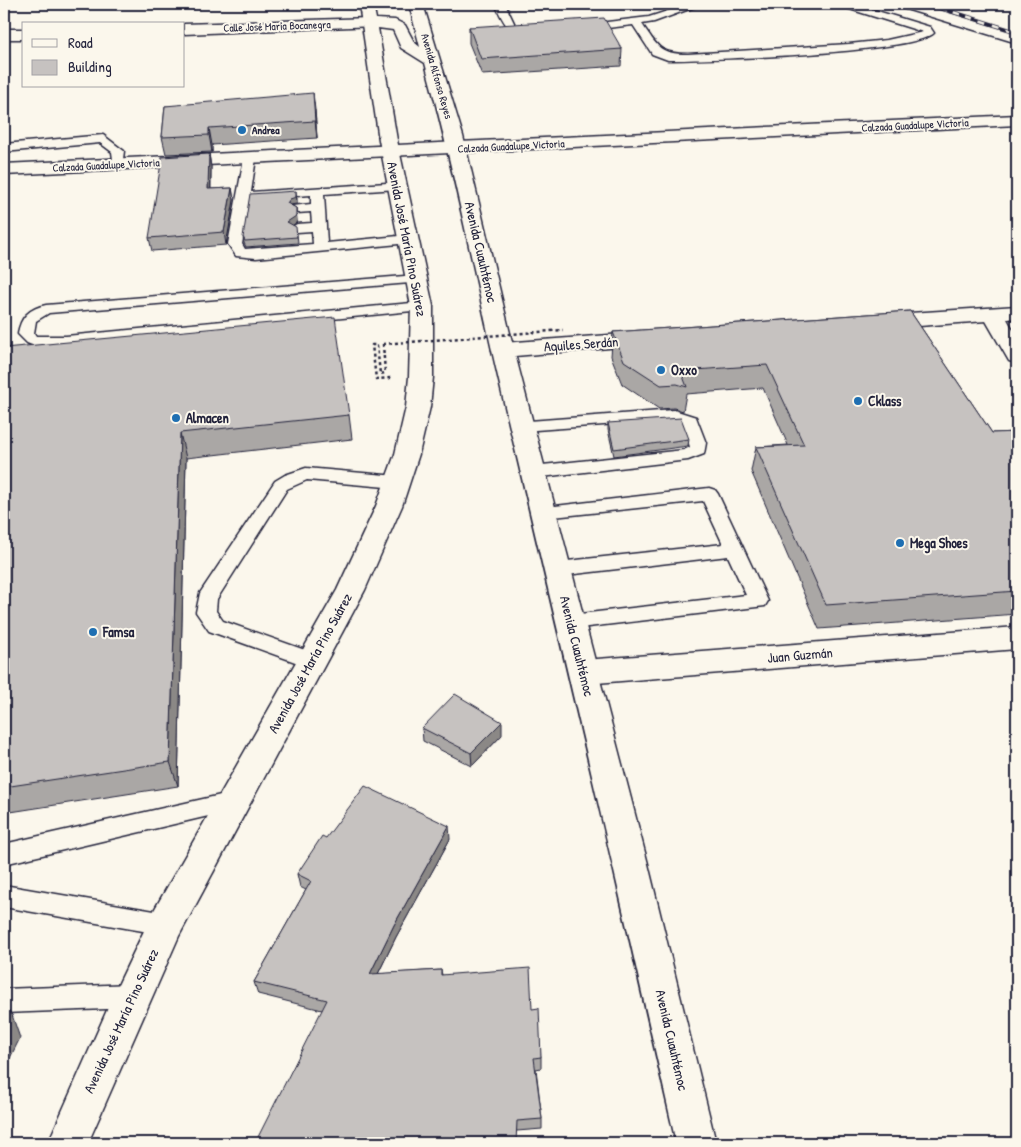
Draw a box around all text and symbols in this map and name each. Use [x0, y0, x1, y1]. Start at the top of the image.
street label: Calle José María Bocanegra [223, 17, 332, 35]
legend [22, 22, 185, 88]
text: Road [68, 32, 93, 53]
street label: Avenida Alfonso Reyes [418, 32, 456, 120]
text: Building [68, 56, 112, 77]
street label: Calzada Guadalupe Victoria [861, 115, 970, 135]
place label: Andrea [252, 123, 280, 137]
marker: Andrea [236, 124, 248, 136]
street label: Calzada Guadalupe Victoria [457, 136, 566, 156]
street label: Calzada Guadalupe Victoria [52, 155, 161, 175]
street label: Avenida José María Pino Suárez [383, 160, 432, 318]
street label: Avenida Cuauhtémoc [461, 200, 502, 305]
street label: Aquiles Serdán [543, 331, 619, 357]
place label: Oxxo [671, 360, 697, 379]
marker: Oxxo [655, 364, 667, 376]
place label: Cklass [868, 391, 902, 410]
marker: Cklass [852, 395, 864, 407]
place label: Almacen [186, 408, 229, 427]
marker: Almacen [170, 412, 182, 424]
place label: Mega Shoes [910, 533, 968, 554]
marker: Mega Shoes [894, 537, 906, 549]
street label: Avenida José María Pino Suárez [263, 589, 356, 736]
street label: Avenida Cuauhtémoc [556, 594, 599, 699]
place label: Famsa [102, 622, 135, 641]
marker: Famsa [87, 626, 99, 638]
street label: Juan Guzmán [767, 642, 833, 667]
street label: Avenida José María Pino Suárez [79, 946, 162, 1096]
street label: Avenida Cuauhtémoc [652, 988, 693, 1093]

